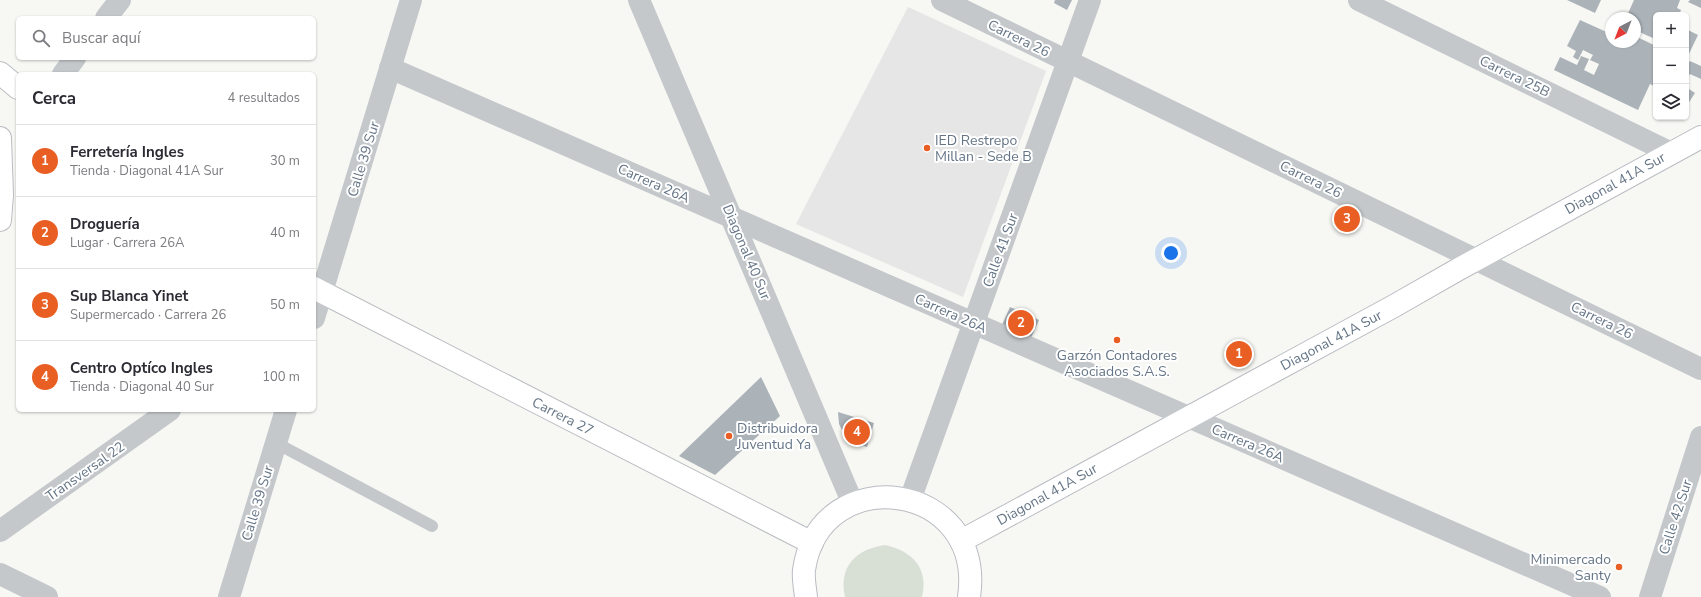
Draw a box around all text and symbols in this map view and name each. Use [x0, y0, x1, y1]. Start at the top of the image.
north arrow [1605, 12, 1641, 48]
map controls [1653, 12, 1689, 120]
button: + [1653, 12, 1689, 48]
street label: Carrera 26 [985, 15, 1053, 62]
search box [16, 16, 316, 60]
icon: search [30, 27, 52, 49]
text: Buscar aquí [62, 28, 140, 48]
button: − [1653, 48, 1689, 84]
street label: Carrera 25B [1476, 51, 1553, 102]
button: layers [1653, 84, 1689, 120]
text: Cerca [32, 87, 76, 110]
text: 4 resultados [228, 89, 300, 107]
street label: Calle 39 Sur [343, 119, 384, 199]
place label: IED Restrepo Millan - Sede B [935, 131, 1032, 166]
text: Ferretería Ingles [70, 142, 184, 162]
marker: IED Restrepo Millan - Sede B [922, 143, 932, 153]
street label: Diagonal 41A Sur [1562, 148, 1669, 219]
text: 1 [41, 152, 49, 170]
text: 30 m [270, 152, 300, 170]
street label: Carrera 26 [1277, 156, 1345, 203]
street label: Carrera 26A [615, 159, 693, 208]
text: Tienda · Diagonal 41A Sur [70, 162, 223, 180]
street label: Diagonal 40 Sur [718, 202, 775, 303]
pin: 3 [1334, 204, 1360, 234]
street label: Calle 41 Sur [978, 210, 1023, 290]
text: Droguería [70, 214, 140, 234]
text: 2 [41, 224, 49, 242]
text: 40 m [270, 224, 300, 242]
text: Lugar · Carrera 26A [70, 234, 185, 252]
your location [1161, 243, 1181, 263]
text: Sup Blanca Yinet [70, 286, 188, 306]
street label: Carrera 26A [912, 289, 990, 338]
text: 3 [41, 296, 49, 314]
text: 50 m [270, 296, 300, 314]
street label: Carrera 26 [1568, 297, 1636, 344]
text: Supermercado · Carrera 26 [70, 306, 226, 324]
street label: Diagonal 41A Sur [1277, 306, 1385, 375]
pin: 2 [1008, 308, 1034, 338]
marker: Garzón Contadores Asociados S.A.S. [1112, 335, 1122, 345]
pin: 1 [1226, 339, 1252, 369]
place label: Garzón Contadores Asociados S.A.S. [1057, 346, 1177, 381]
text: Centro Optíco Ingles [70, 358, 213, 378]
text: 4 [41, 368, 49, 386]
text: 100 m [262, 368, 300, 386]
text: Tienda · Diagonal 40 Sur [70, 378, 214, 396]
street label: Carrera 27 [529, 393, 597, 440]
pin: 4 [844, 417, 870, 447]
place label: Distribuidora Juventud Ya [736, 419, 818, 454]
street label: Carrera 26A [1209, 420, 1287, 467]
marker: Distribuidora Juventud Ya [724, 431, 734, 441]
street label: Transversal 22 [42, 437, 129, 506]
street label: Diagonal 41A Sur [994, 459, 1101, 530]
street label: Calle 39 Sur [237, 463, 278, 543]
street label: Calle 42 Sur [1654, 477, 1697, 557]
place label: Minimercado Santy [1530, 550, 1612, 585]
marker: Minimercado Santy [1614, 562, 1624, 572]

